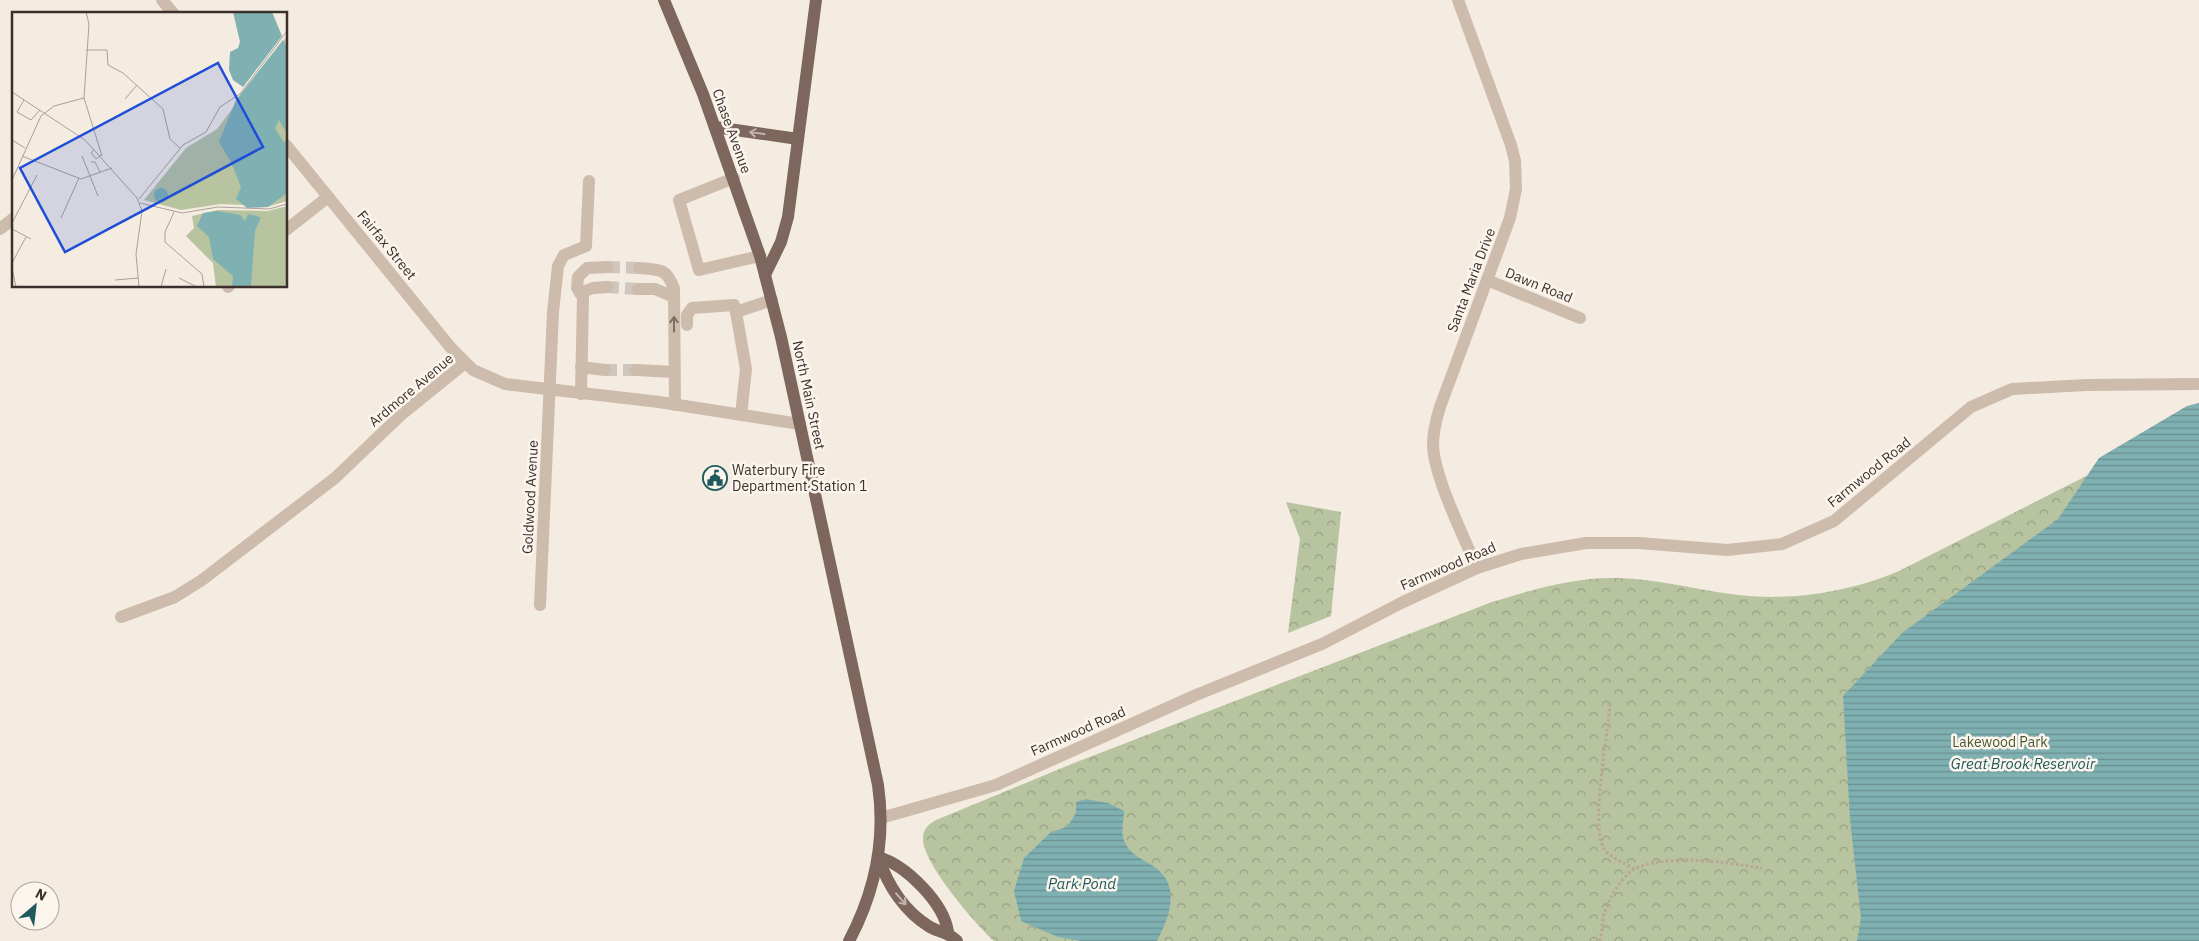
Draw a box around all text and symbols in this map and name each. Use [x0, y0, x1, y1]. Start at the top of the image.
inset map [12, 12, 288, 288]
street label: Chase Avenue [708, 86, 756, 176]
one-way arrow [749, 128, 765, 138]
street label: Fairfax Street [353, 207, 421, 283]
street label: Santa Maria Drive [1443, 225, 1499, 335]
street label: Dawn Road [1503, 263, 1575, 307]
one-way arrow [669, 316, 679, 332]
street label: North Main Street [789, 339, 829, 451]
street label: Ardmore Avenue [365, 349, 457, 431]
street label: Farmwood Road [1824, 433, 1914, 511]
street label: Goldwood Avenue [518, 439, 542, 554]
place label: Waterbury Fire Department Station 1 [732, 461, 867, 495]
public building icon: Waterbury Fire Department Station 1 [702, 465, 728, 491]
street label: Farmwood Road [1398, 538, 1498, 594]
street label: Farmwood Road [1028, 702, 1128, 760]
park label: Lakewood Park [1952, 733, 2048, 751]
water label: Great Brook Reservoir [1951, 754, 2096, 773]
water label: Park Pond [1048, 874, 1116, 893]
north arrow [10, 881, 60, 931]
text: N [32, 884, 50, 905]
one-way arrow [895, 893, 907, 906]

